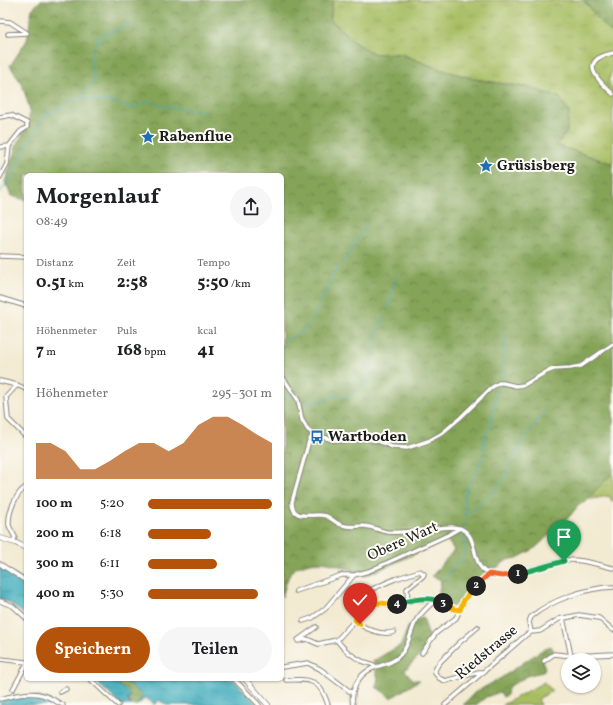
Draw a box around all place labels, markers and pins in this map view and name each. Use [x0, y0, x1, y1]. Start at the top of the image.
place label: Rabenflue [159, 127, 232, 148]
place icon: Rabenflue [140, 129, 156, 145]
place label: Grüsisberg [497, 156, 575, 177]
place icon: Grüsisberg [478, 158, 494, 174]
place label: Wartboden [328, 427, 407, 448]
bus stop icon: Wartboden [309, 429, 325, 445]
pin [547, 520, 581, 561]
pin: 1 [508, 564, 528, 584]
pin: 2 [466, 576, 486, 596]
pin [343, 583, 377, 624]
pin: 3 [433, 593, 453, 613]
pin: 4 [387, 594, 407, 614]

